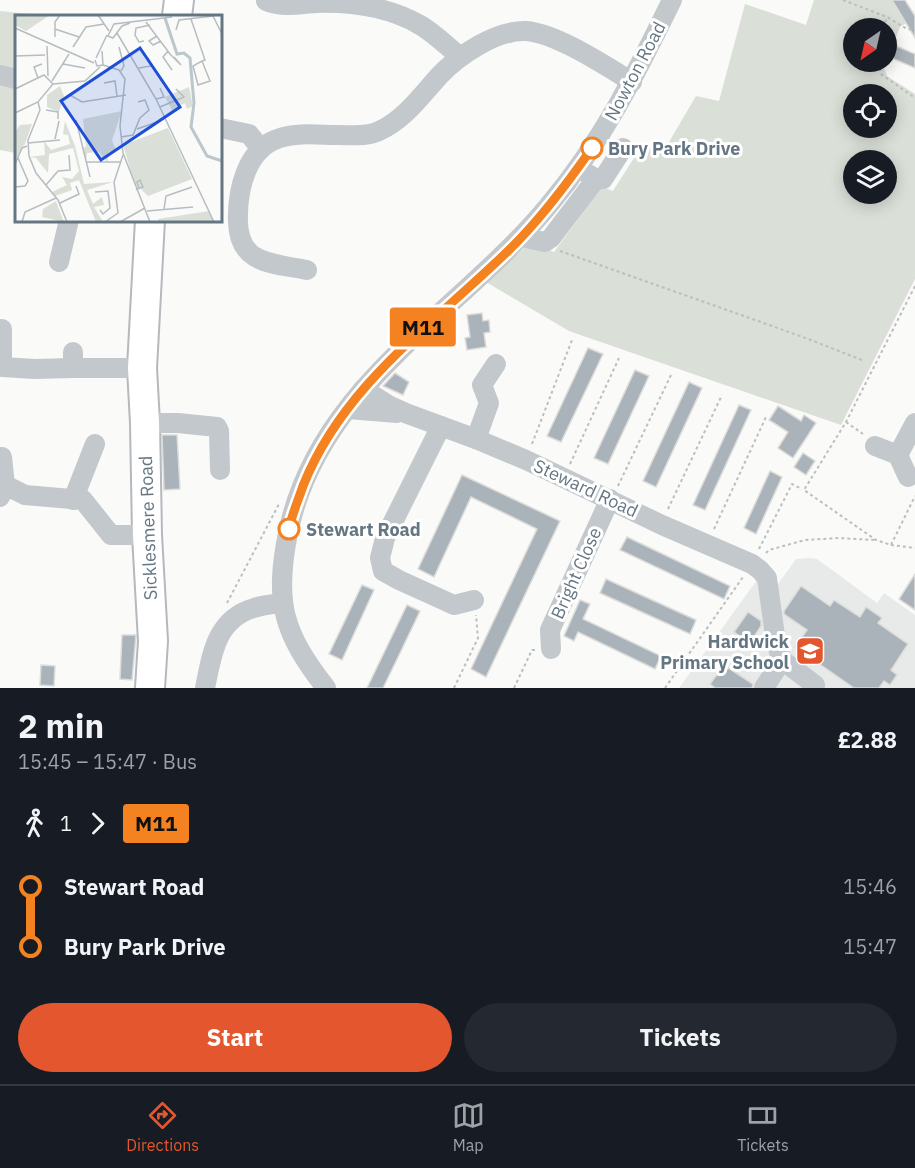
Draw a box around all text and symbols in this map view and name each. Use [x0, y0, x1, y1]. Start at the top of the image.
inset map [15, 15, 222, 222]
street label: Nowton Road [599, 18, 671, 124]
north arrow [843, 18, 897, 72]
map controls [843, 18, 897, 204]
button: locate [843, 84, 897, 138]
marker: Bury Park Drive [581, 137, 603, 159]
place label: Bury Park Drive [608, 137, 740, 160]
button: layers [843, 150, 897, 204]
line badge: M11 [388, 308, 458, 346]
text: M11 [402, 313, 444, 341]
street label: Steward Road [530, 454, 642, 522]
street label: Sicklesmere Road [134, 455, 162, 601]
marker: Stewart Road [278, 518, 300, 540]
place label: Stewart Road [306, 518, 421, 541]
street label: Bright Close [546, 523, 606, 622]
place label: Hardwick Primary School [660, 630, 790, 674]
school or university icon: Hardwick Primary School [794, 635, 826, 667]
text: 2 min [18, 704, 104, 747]
text: £2.88 [838, 725, 897, 754]
text: 15:45 – 15:47 · Bus [18, 748, 197, 775]
icon: walk [18, 807, 51, 840]
icon: forward [81, 807, 114, 840]
text: M11 [135, 809, 177, 837]
text: 1 [60, 810, 72, 837]
text: Stewart Road [64, 872, 204, 901]
text: 15:46 [843, 873, 897, 900]
text: Bury Park Drive [64, 932, 226, 961]
text: 15:47 [843, 933, 897, 960]
button: Start [18, 1003, 452, 1072]
button: Tickets [464, 1003, 897, 1072]
tab: Directions [126, 1099, 199, 1155]
tab: Map [452, 1099, 485, 1155]
tab: Tickets [737, 1099, 789, 1155]

